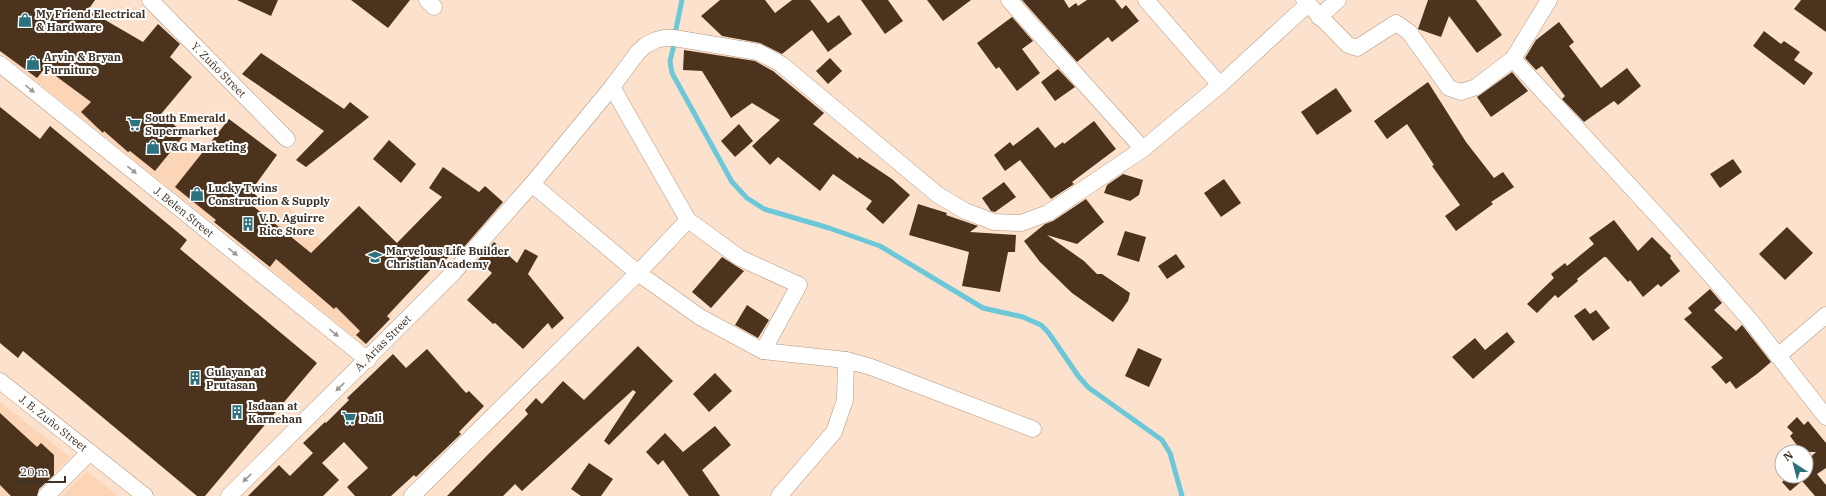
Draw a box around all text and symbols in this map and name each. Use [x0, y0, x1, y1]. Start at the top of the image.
place label: My Friend Electrical & Hardware [36, 7, 146, 34]
shop icon: My Friend Electrical & Hardware [17, 12, 33, 28]
street label: Y. Zuño Street [188, 39, 249, 101]
place label: Arvin & Bryan Furniture [44, 50, 121, 77]
shop icon: Arvin & Bryan Furniture [25, 55, 41, 71]
one-way arrow [25, 84, 36, 93]
place label: South Emerald Supermarket [145, 111, 226, 138]
supermarket icon: South Emerald Supermarket [126, 116, 142, 132]
shop icon: V&G Marketing [145, 139, 161, 155]
place label: V&G Marketing [164, 140, 247, 154]
one-way arrow [126, 166, 137, 175]
place label: Lucky Twins Construction & Supply [208, 181, 330, 208]
street label: J. Belen Street [151, 184, 217, 240]
shop icon: Lucky Twins Construction & Supply [189, 186, 205, 202]
place label: V.D. Aguirre Rice Store [259, 211, 324, 238]
building icon: V.D. Aguirre Rice Store [240, 216, 256, 232]
place label: Marvelous Life Builder Christian Academy [386, 244, 510, 271]
one-way arrow [228, 247, 239, 256]
school or university icon: Marvelous Life Builder Christian Academy [367, 249, 383, 265]
street label: A. Arias Street [352, 312, 414, 374]
one-way arrow [329, 329, 340, 337]
place label: Gulayan at Prutasan [206, 365, 264, 392]
building icon: Gulayan at Prutasan [187, 370, 203, 386]
one-way arrow [335, 382, 345, 392]
street label: J. B. Zuño Street [16, 392, 90, 455]
place label: Isdaan at Karnehan [248, 399, 302, 426]
building icon: Isdaan at Karnehan [229, 404, 245, 420]
supermarket icon: Dali [341, 410, 357, 426]
place label: Dali [360, 411, 382, 425]
north arrow [1774, 444, 1814, 484]
text: N [1780, 448, 1796, 464]
scale bar [14, 458, 65, 484]
text: 20 m [20, 464, 49, 479]
one-way arrow [242, 473, 252, 483]

